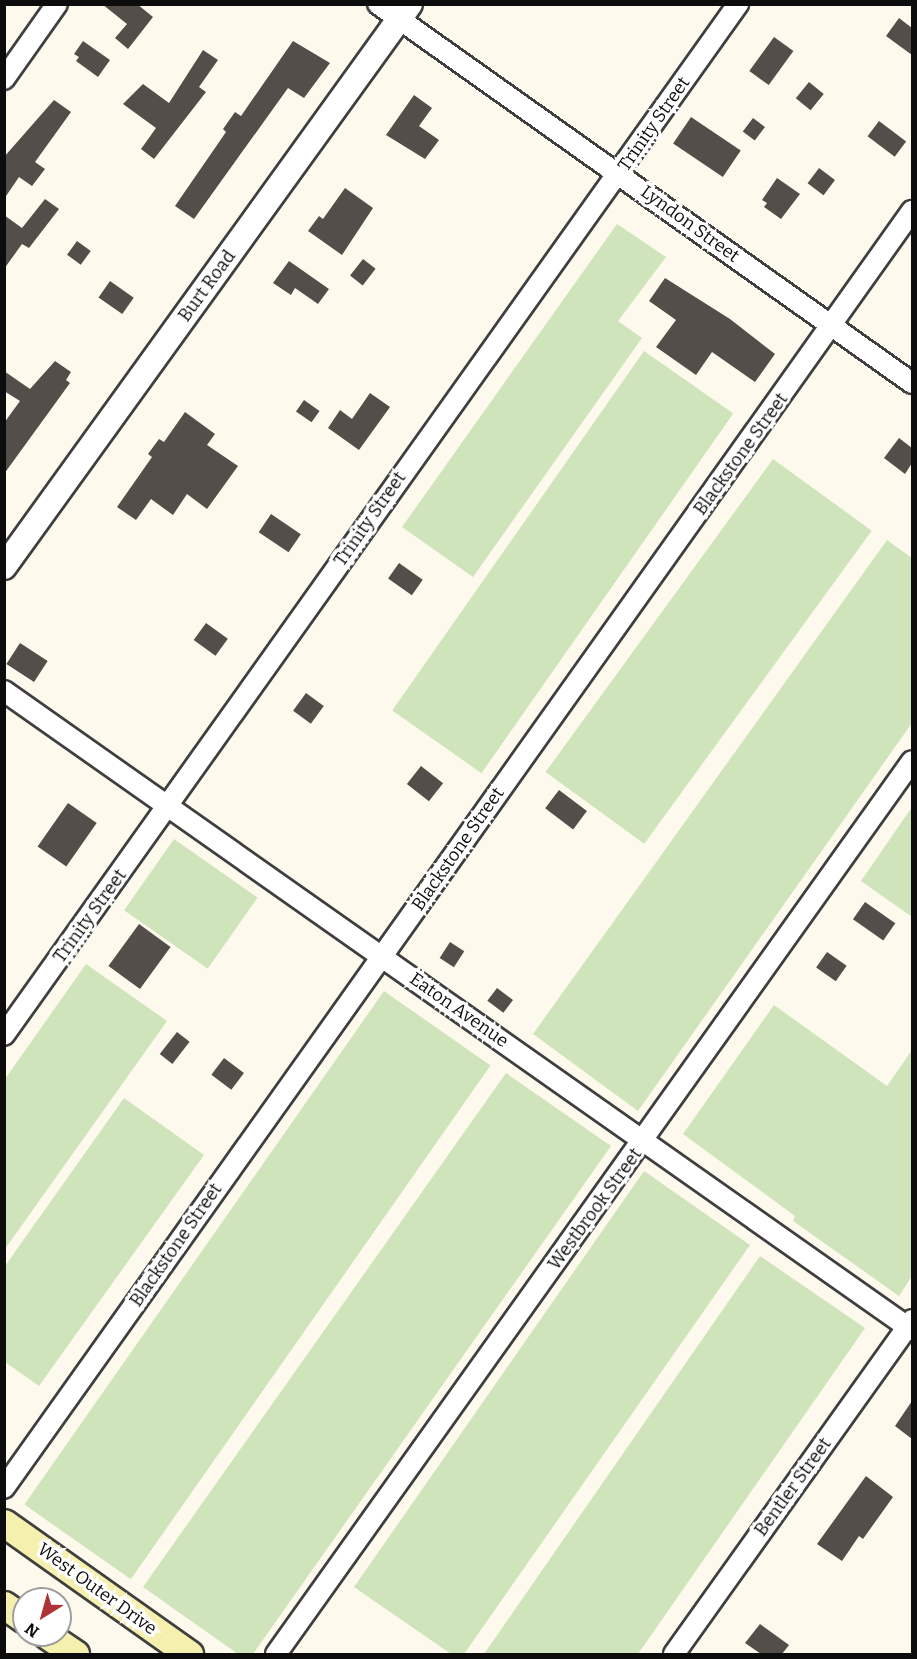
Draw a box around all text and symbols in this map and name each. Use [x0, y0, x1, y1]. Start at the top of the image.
street label: Trinity Street [614, 73, 694, 175]
street label: Lyndon Street [636, 181, 744, 267]
street label: Burt Road [174, 246, 240, 326]
street label: Blackstone Street [689, 389, 793, 519]
street label: Trinity Street [330, 468, 410, 570]
street label: Blackstone Street [407, 783, 509, 915]
street label: Trinity Street [49, 865, 131, 967]
street label: Eaton Avenue [405, 968, 513, 1052]
street label: Westbrook Street [544, 1144, 646, 1274]
street label: Blackstone Street [125, 1179, 227, 1311]
street label: Bentler Street [750, 1434, 836, 1540]
street label: West Outer Drive [33, 1538, 161, 1640]
north arrow [12, 1587, 72, 1647]
text: N [21, 1619, 43, 1641]

